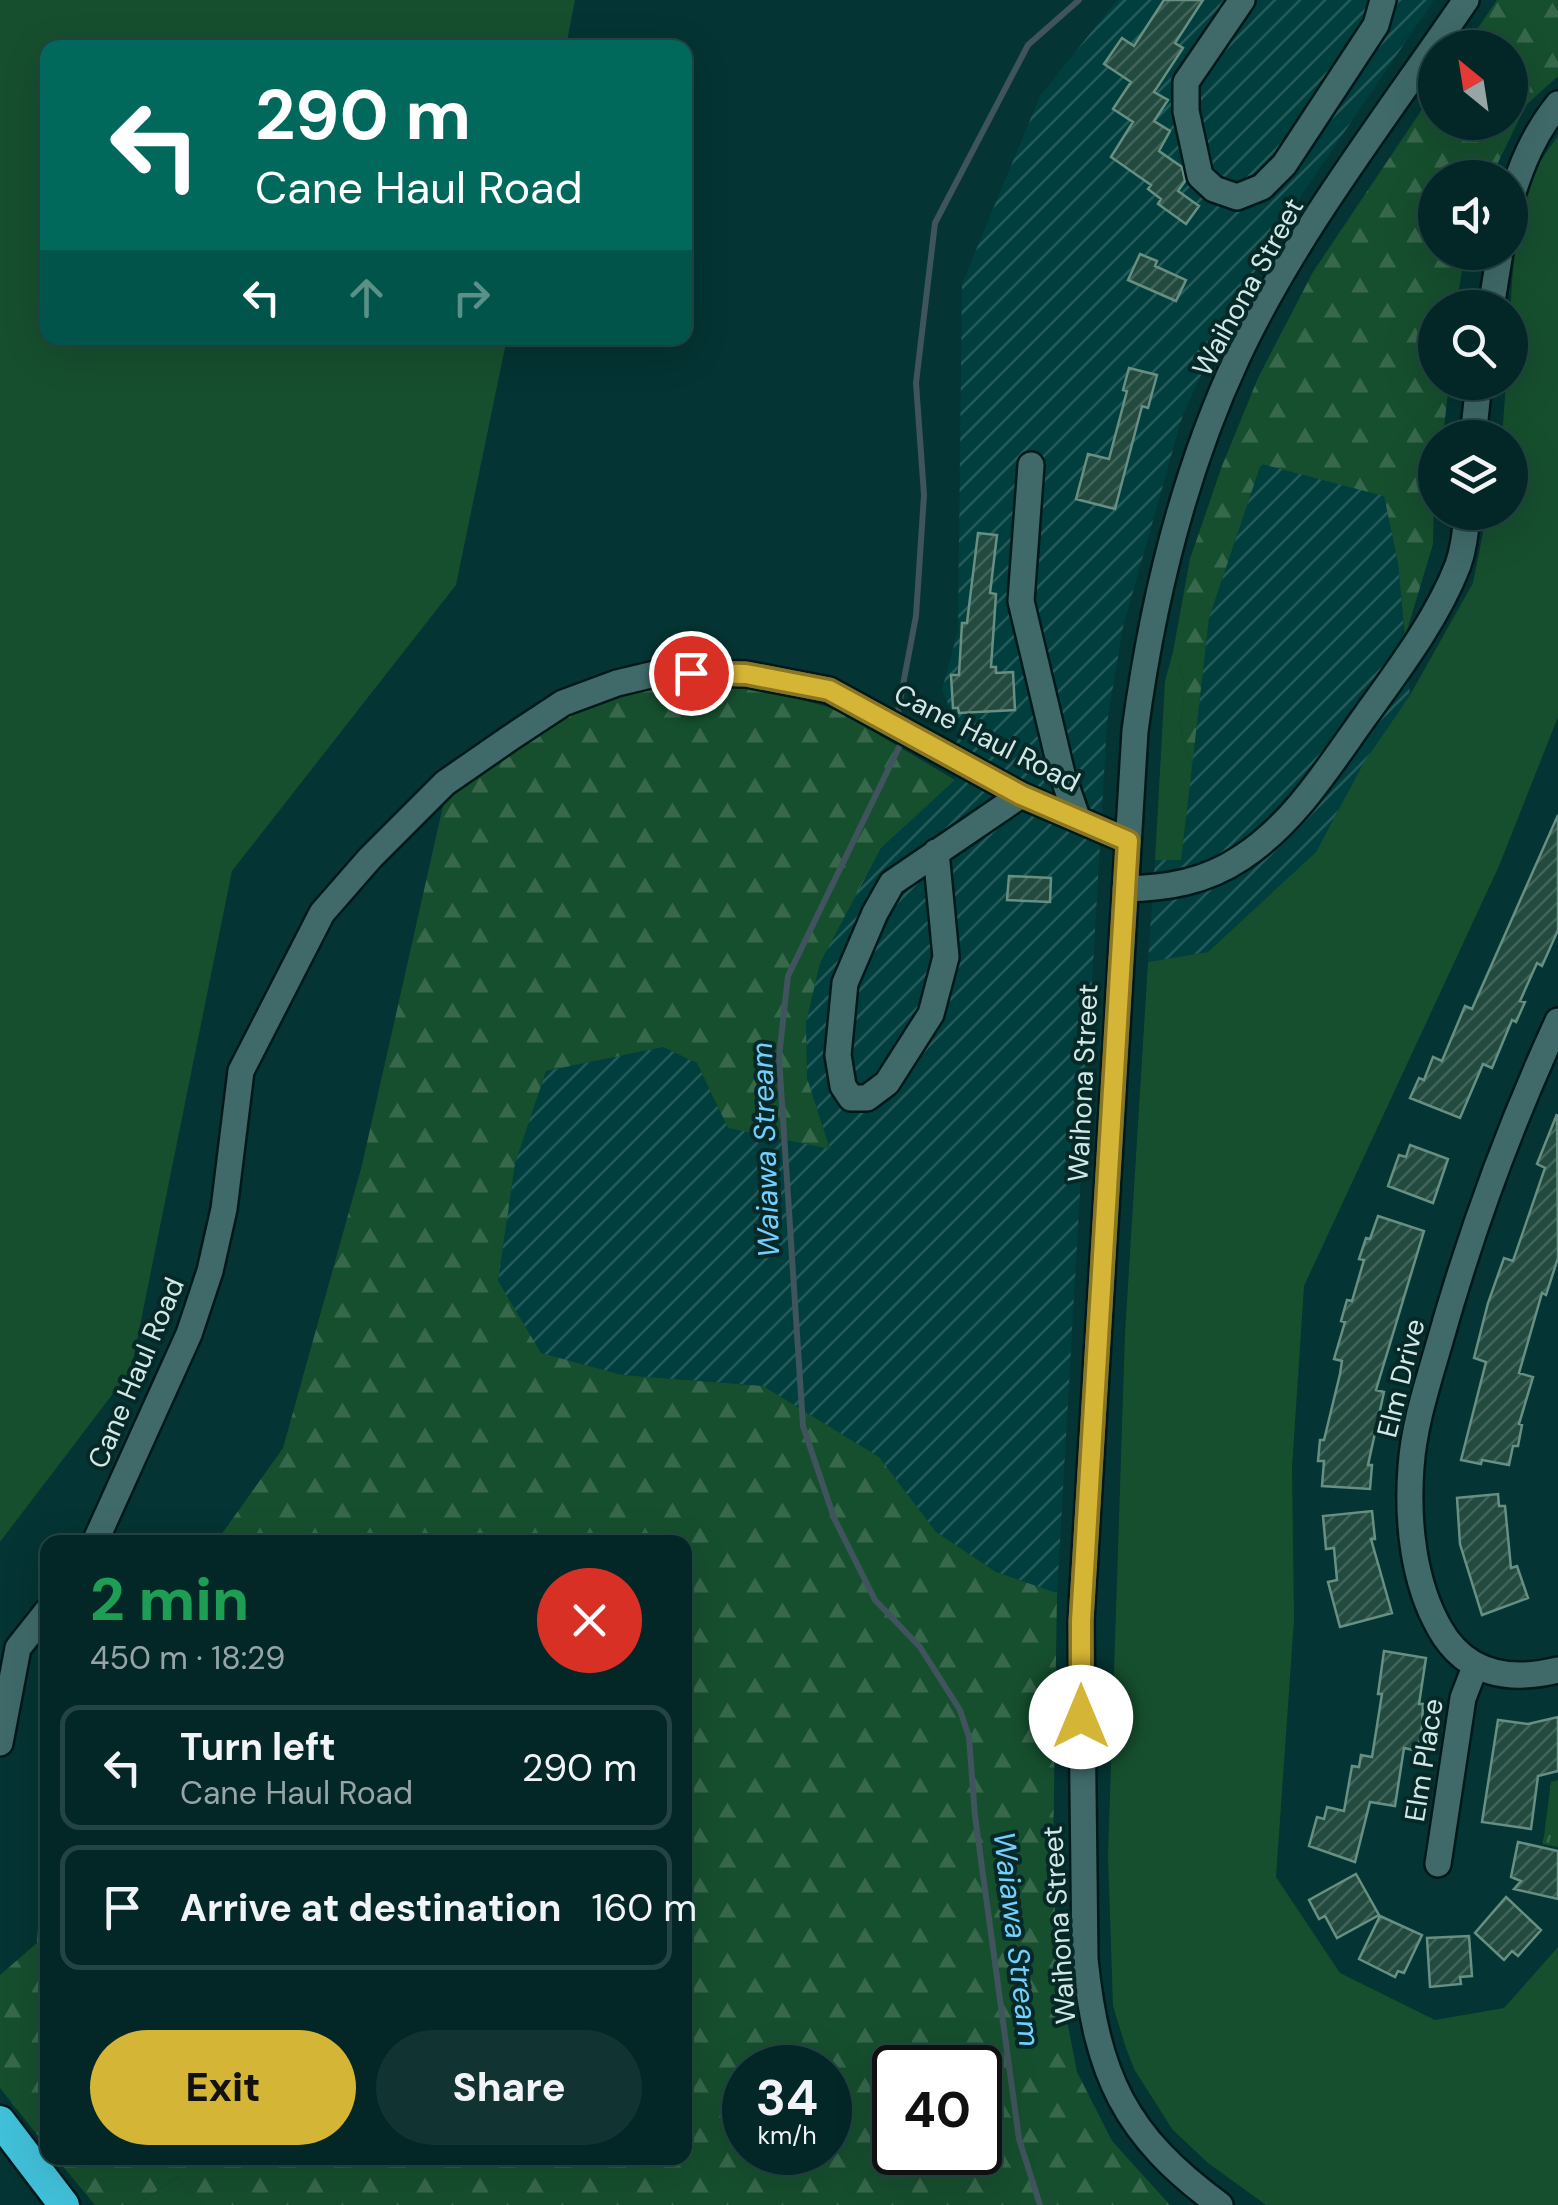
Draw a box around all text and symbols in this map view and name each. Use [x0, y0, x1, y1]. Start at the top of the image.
north arrow [1418, 30, 1528, 140]
map controls [1418, 30, 1528, 530]
text: 290 m [255, 70, 471, 161]
icon: left [90, 80, 220, 210]
text: Cane Haul Road [255, 158, 583, 217]
button: sound [1418, 160, 1528, 270]
street label: Waihona Street [1184, 191, 1312, 383]
icon: left [234, 270, 289, 325]
icon: ahead [339, 270, 394, 325]
icon: right [444, 270, 499, 325]
button: search [1418, 290, 1528, 400]
button: layers [1418, 420, 1528, 530]
pin [649, 631, 734, 716]
icon: arrive [664, 646, 719, 701]
street label: Cane Haul Road [888, 675, 1086, 801]
street label: Waihona Street [1059, 983, 1107, 1183]
water label: Waiawa Stream [742, 1041, 788, 1259]
street label: Cane Haul Road [79, 1272, 193, 1474]
street label: Elm Drive [1368, 1315, 1434, 1441]
text: 2 min [90, 1560, 249, 1639]
button: close [537, 1568, 642, 1673]
text: 450 m · 18:29 [90, 1637, 285, 1679]
position arrow [1029, 1665, 1133, 1769]
street label: Elm Place [1396, 1696, 1452, 1824]
text: Turn left [180, 1722, 336, 1772]
icon: left [95, 1740, 150, 1795]
text: 290 m [522, 1743, 637, 1793]
text: Cane Haul Road [180, 1772, 413, 1814]
street label: Waihona Street [1034, 1825, 1084, 2025]
water label: Waiawa Stream [984, 1829, 1050, 2049]
icon: arrive [95, 1880, 150, 1935]
text: Arrive at destination [180, 1883, 562, 1933]
text: 160 m [592, 1883, 697, 1933]
button: Exit [90, 2030, 356, 2145]
button: Share [376, 2030, 642, 2145]
speed limit sign: 40 [872, 2045, 1002, 2175]
text: 34 [756, 2065, 818, 2131]
text: km/h [757, 2119, 817, 2152]

